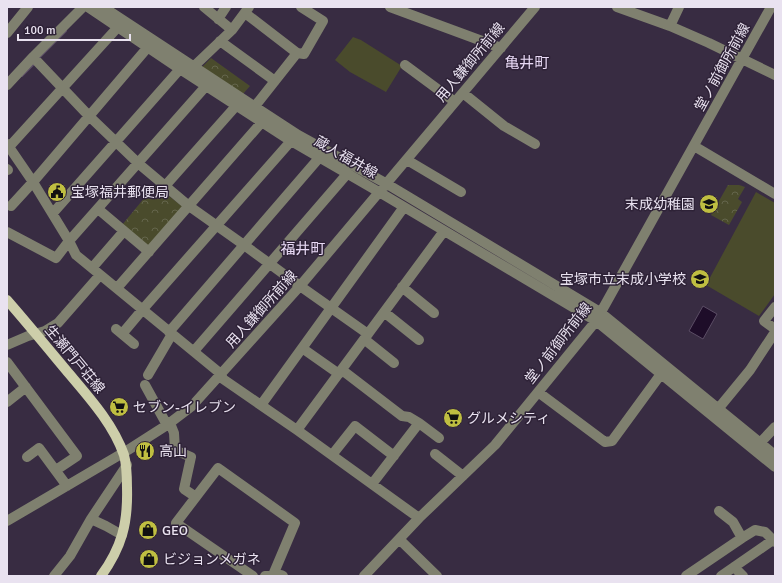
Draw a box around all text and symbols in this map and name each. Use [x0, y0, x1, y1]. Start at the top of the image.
scale bar [18, 16, 130, 42]
street label: 用人鎌御所前線 [432, 19, 508, 105]
street label: 堂ノ前御所前線 [691, 20, 754, 114]
text: 100 m [24, 23, 56, 38]
district label: 亀井町 [504, 54, 550, 72]
street label: 蔵人福井線 [311, 133, 380, 182]
public building icon: 宝塚福井郵便局 [46, 181, 68, 203]
place label: 宝塚福井郵便局 [71, 184, 169, 201]
school or university icon: 末成幼稚園 [698, 193, 720, 215]
place label: 末成幼稚園 [625, 196, 695, 213]
district label: 福井町 [280, 240, 326, 258]
street label: 用人鎌御所前線 [222, 267, 300, 351]
school or university icon: 宝塚市立末成小学校 [689, 268, 711, 290]
place label: 宝塚市立末成小学校 [560, 271, 686, 288]
street label: 堂ノ前御所前線 [522, 299, 595, 387]
street label: 生瀬門戸荘線 [41, 322, 108, 397]
supermarket icon: セブン-イレブン [108, 396, 130, 418]
place label: セブン-イレブン [133, 399, 236, 416]
supermarket icon: グルメシティ [442, 407, 464, 429]
place label: グルメシティ [467, 410, 550, 427]
restaurant icon: 高山 [134, 440, 156, 462]
place label: 高山 [159, 443, 187, 460]
shop icon: GEO [137, 519, 159, 541]
place label: GEO [162, 522, 188, 539]
shop icon: ビジョンメガネ [138, 548, 160, 570]
place label: ビジョンメガネ [163, 551, 261, 568]

